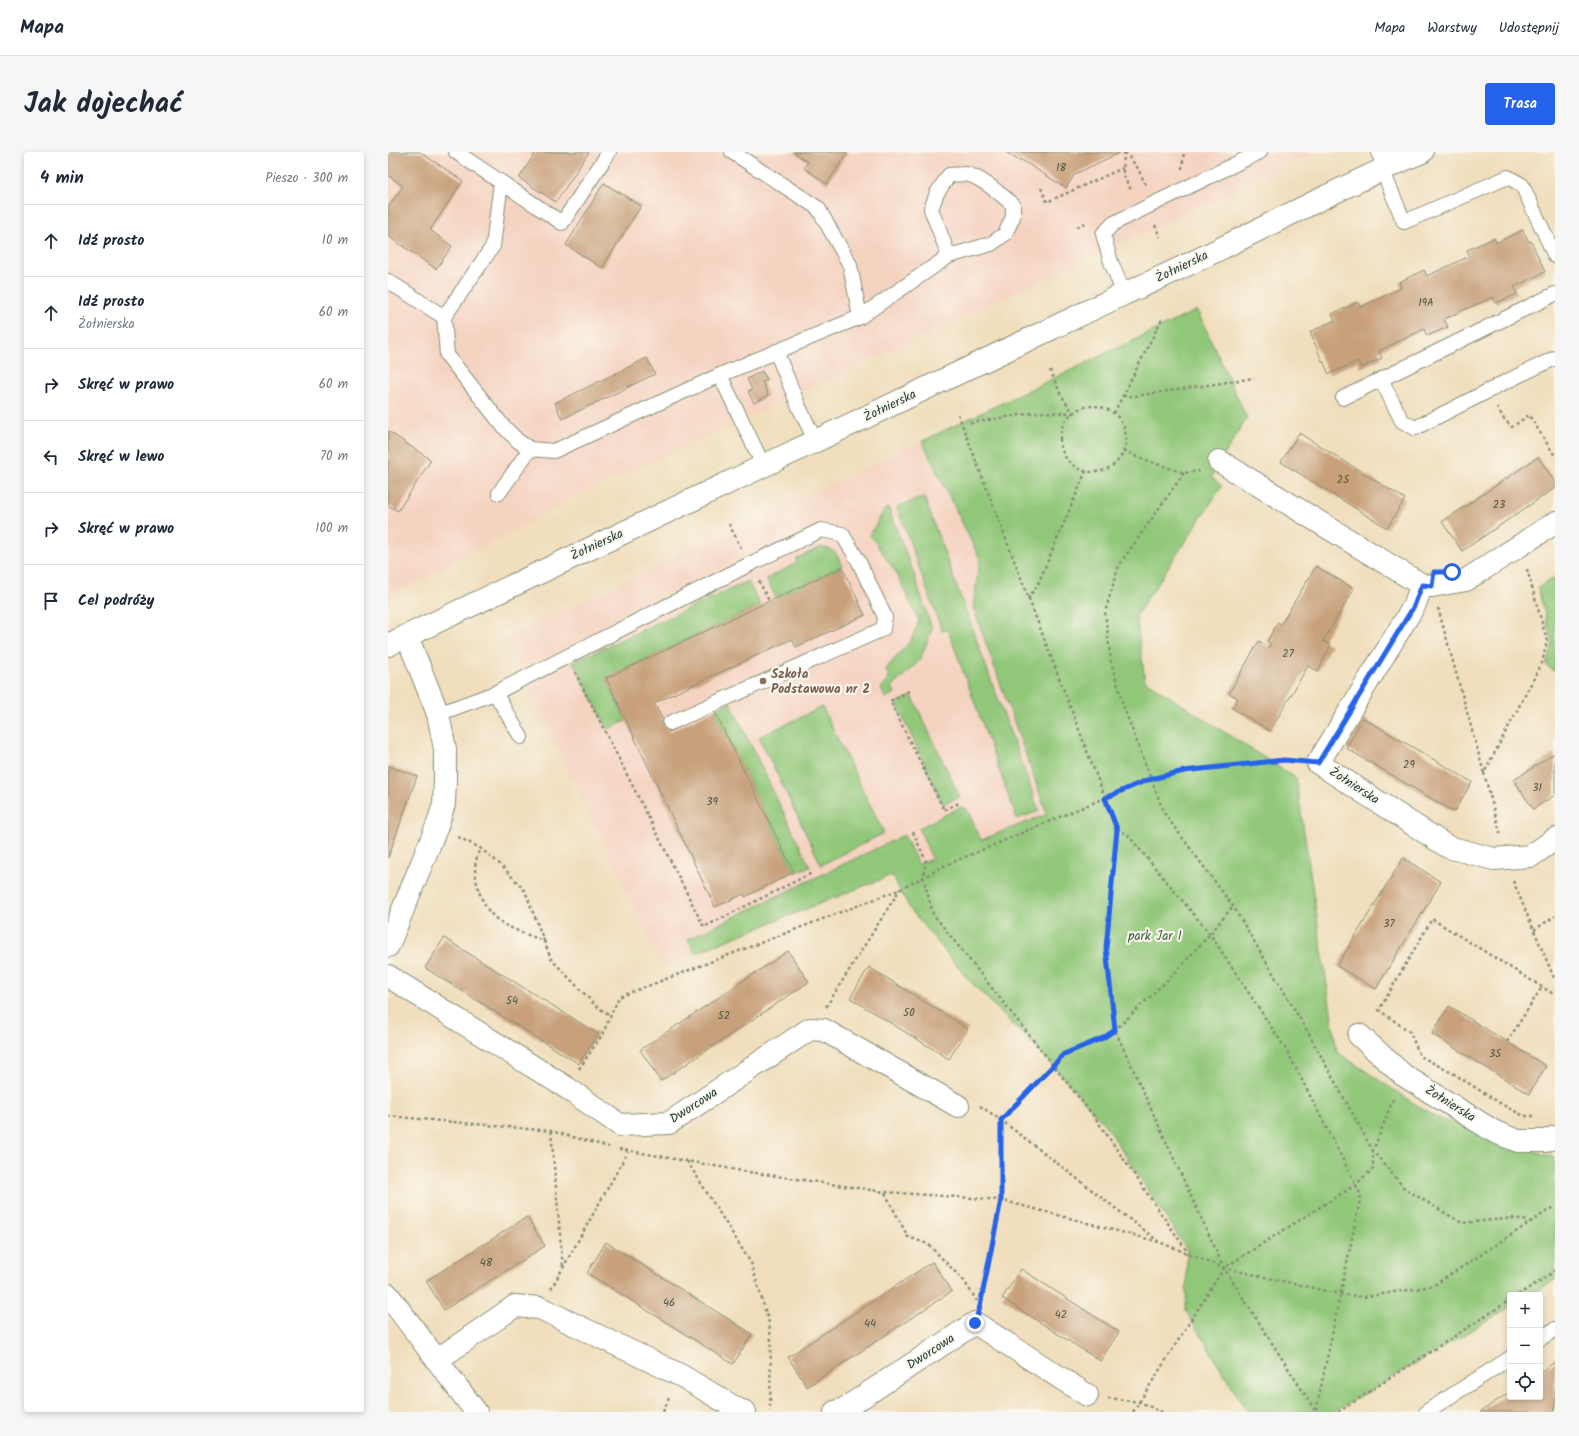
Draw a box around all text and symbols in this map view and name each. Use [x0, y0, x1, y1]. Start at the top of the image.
text: Mapa [20, 13, 64, 43]
text: Mapa [1374, 17, 1405, 39]
text: Warstwy [1427, 17, 1477, 39]
text: Udostępnij [1499, 17, 1559, 39]
text: Jak dojechać [24, 82, 183, 127]
button: Trasa [1485, 83, 1555, 125]
house number: 18 [1056, 159, 1066, 177]
text: 4 min [40, 165, 84, 192]
text: Pieszo · 300 m [265, 168, 348, 189]
text: Idź prosto [78, 229, 144, 253]
icon: ahead [40, 230, 62, 252]
text: 10 m [322, 230, 348, 251]
street label: Żołnierska [1152, 245, 1212, 289]
text: Idź prosto [78, 290, 144, 314]
house number: 19A [1418, 294, 1434, 312]
icon: ahead [40, 302, 62, 324]
text: 60 m [319, 302, 348, 323]
text: Żołnierska [78, 314, 135, 335]
text: Skręć w prawo [78, 373, 174, 397]
icon: right [40, 374, 62, 396]
text: 60 m [319, 374, 348, 395]
street label: Żołnierska [860, 384, 920, 428]
text: Skręć w lewo [78, 445, 164, 469]
icon: left [40, 446, 62, 468]
text: 70 m [320, 446, 348, 467]
house number: 25 [1337, 471, 1350, 489]
house number: 23 [1493, 496, 1505, 514]
text: Skręć w prawo [78, 517, 174, 541]
icon: right [40, 518, 62, 540]
text: 100 m [315, 518, 348, 539]
street label: Żołnierska [567, 524, 627, 566]
route start [1443, 563, 1461, 581]
text: Cel podróży [78, 589, 154, 613]
icon: arrive [40, 590, 62, 612]
house number: 27 [1282, 645, 1295, 663]
place label: Szkoła Podstawowa nr 2 [771, 664, 871, 700]
marker: Szkoła Podstawowa nr 2 [758, 676, 768, 686]
house number: 29 [1403, 756, 1416, 774]
street label: Żołnierska [1325, 762, 1383, 810]
house number: 31 [1532, 779, 1542, 797]
house number: 39 [706, 793, 718, 811]
house number: 37 [1383, 915, 1396, 933]
park label: park Jar I [1127, 926, 1182, 947]
house number: 54 [506, 992, 518, 1010]
house number: 50 [903, 1004, 915, 1022]
house number: 52 [718, 1007, 730, 1025]
house number: 35 [1489, 1045, 1502, 1063]
street label: Żołnierska [1420, 1080, 1480, 1128]
street label: Dworcowa [666, 1083, 722, 1129]
house number: 48 [480, 1254, 493, 1272]
map controls [1507, 1292, 1543, 1400]
button: + [1507, 1292, 1543, 1328]
house number: 46 [663, 1294, 675, 1312]
house number: 42 [1055, 1306, 1067, 1324]
route end [966, 1314, 984, 1332]
house number: 44 [864, 1315, 876, 1333]
button: − [1507, 1328, 1543, 1364]
street label: Dworcowa [903, 1329, 959, 1375]
button: locate [1507, 1364, 1543, 1400]

